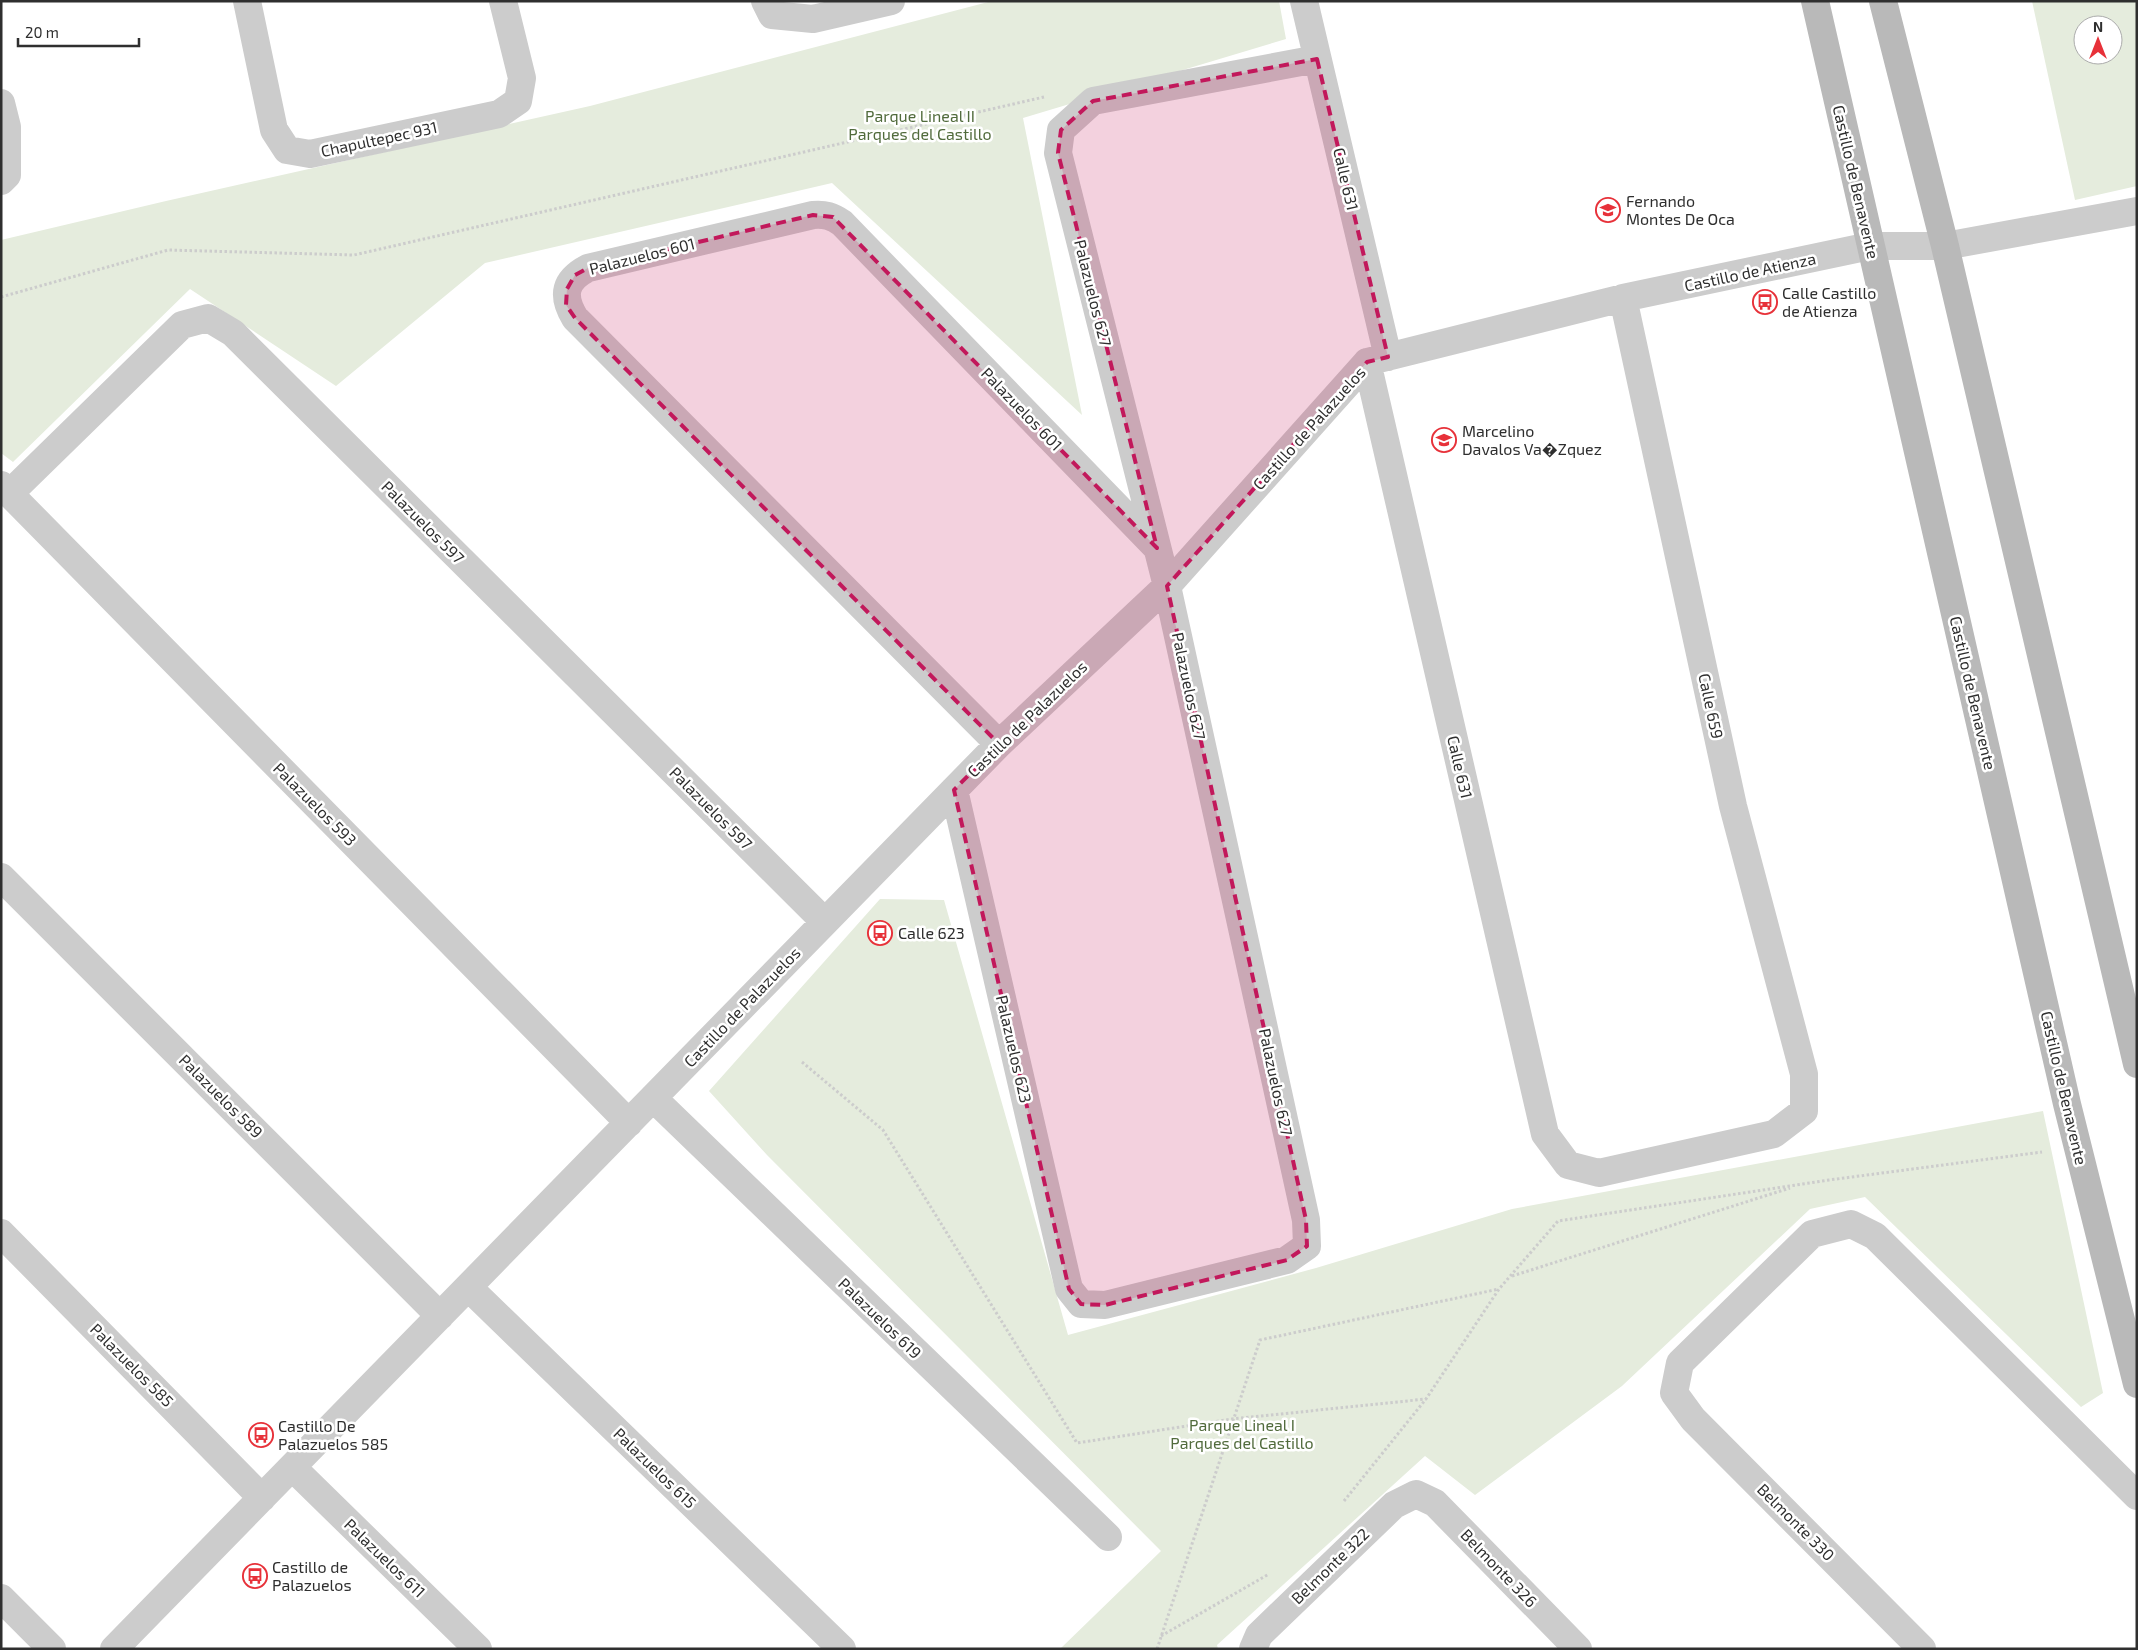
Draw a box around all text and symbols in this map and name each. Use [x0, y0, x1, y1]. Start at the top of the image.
scale bar [18, 15, 139, 47]
north arrow [2073, 15, 2123, 65]
text: N [2093, 18, 2103, 35]
text: 20 m [25, 23, 59, 41]
street label: Castillo de Benavente [1830, 103, 1883, 261]
park label: Parque Lineal II Parques del Castillo [848, 106, 992, 143]
street label: Chapultepec 931 [319, 117, 439, 160]
street label: Calle 631 [1330, 146, 1363, 212]
place label: Fernando Montes De Oca [1626, 191, 1735, 228]
school or university icon: Fernando Montes De Oca [1595, 197, 1621, 223]
street label: Palazuelos 601 [587, 233, 697, 278]
street label: Palazuelos 627 [1071, 237, 1116, 348]
street label: Castillo de Atienza [1682, 248, 1817, 295]
place label: Calle Castillo de Atienza [1782, 283, 1876, 320]
bus stop icon: Calle Castillo de Atienza [1752, 289, 1778, 315]
street label: Castillo de Palazuelos [1248, 362, 1369, 493]
street label: Palazuelos 601 [978, 363, 1067, 454]
place label: Marcelino Davalos Va�Zquez [1462, 421, 1602, 458]
school or university icon: Marcelino Davalos Va�Zquez [1431, 427, 1457, 453]
street label: Palazuelos 597 [378, 476, 469, 567]
street label: Castillo de Benavente [1947, 614, 2000, 772]
street label: Palazuelos 627 [1169, 630, 1210, 741]
street label: Castillo de Palazuelos [963, 657, 1090, 781]
street label: Calle 659 [1695, 671, 1728, 740]
street label: Calle 631 [1444, 734, 1477, 800]
street label: Palazuelos 593 [270, 758, 361, 849]
street label: Palazuelos 597 [666, 762, 757, 853]
bus stop icon: Calle 623 [867, 920, 893, 946]
place label: Calle 623 [898, 923, 965, 942]
street label: Castillo de Palazuelos [680, 943, 804, 1070]
street label: Palazuelos 623 [993, 993, 1036, 1105]
street label: Castillo de Benavente [2038, 1009, 2091, 1167]
street label: Palazuelos 627 [1256, 1026, 1297, 1137]
street label: Palazuelos 589 [176, 1050, 267, 1141]
street label: Palazuelos 619 [835, 1273, 926, 1362]
street label: Palazuelos 585 [87, 1319, 178, 1410]
park label: Parque Lineal I Parques del Castillo [1170, 1415, 1314, 1452]
place label: Castillo De Palazuelos 585 [278, 1416, 388, 1453]
bus stop icon: Castillo De Palazuelos 585 [248, 1422, 274, 1448]
street label: Palazuelos 615 [610, 1424, 701, 1512]
street label: Belmonte 330 [1754, 1479, 1839, 1564]
street label: Palazuelos 611 [341, 1514, 430, 1601]
street label: Belmonte 322 [1287, 1524, 1373, 1607]
street label: Belmonte 326 [1457, 1525, 1541, 1611]
place label: Castillo de Palazuelos [272, 1557, 352, 1594]
bus stop icon: Castillo de Palazuelos [242, 1563, 268, 1589]

